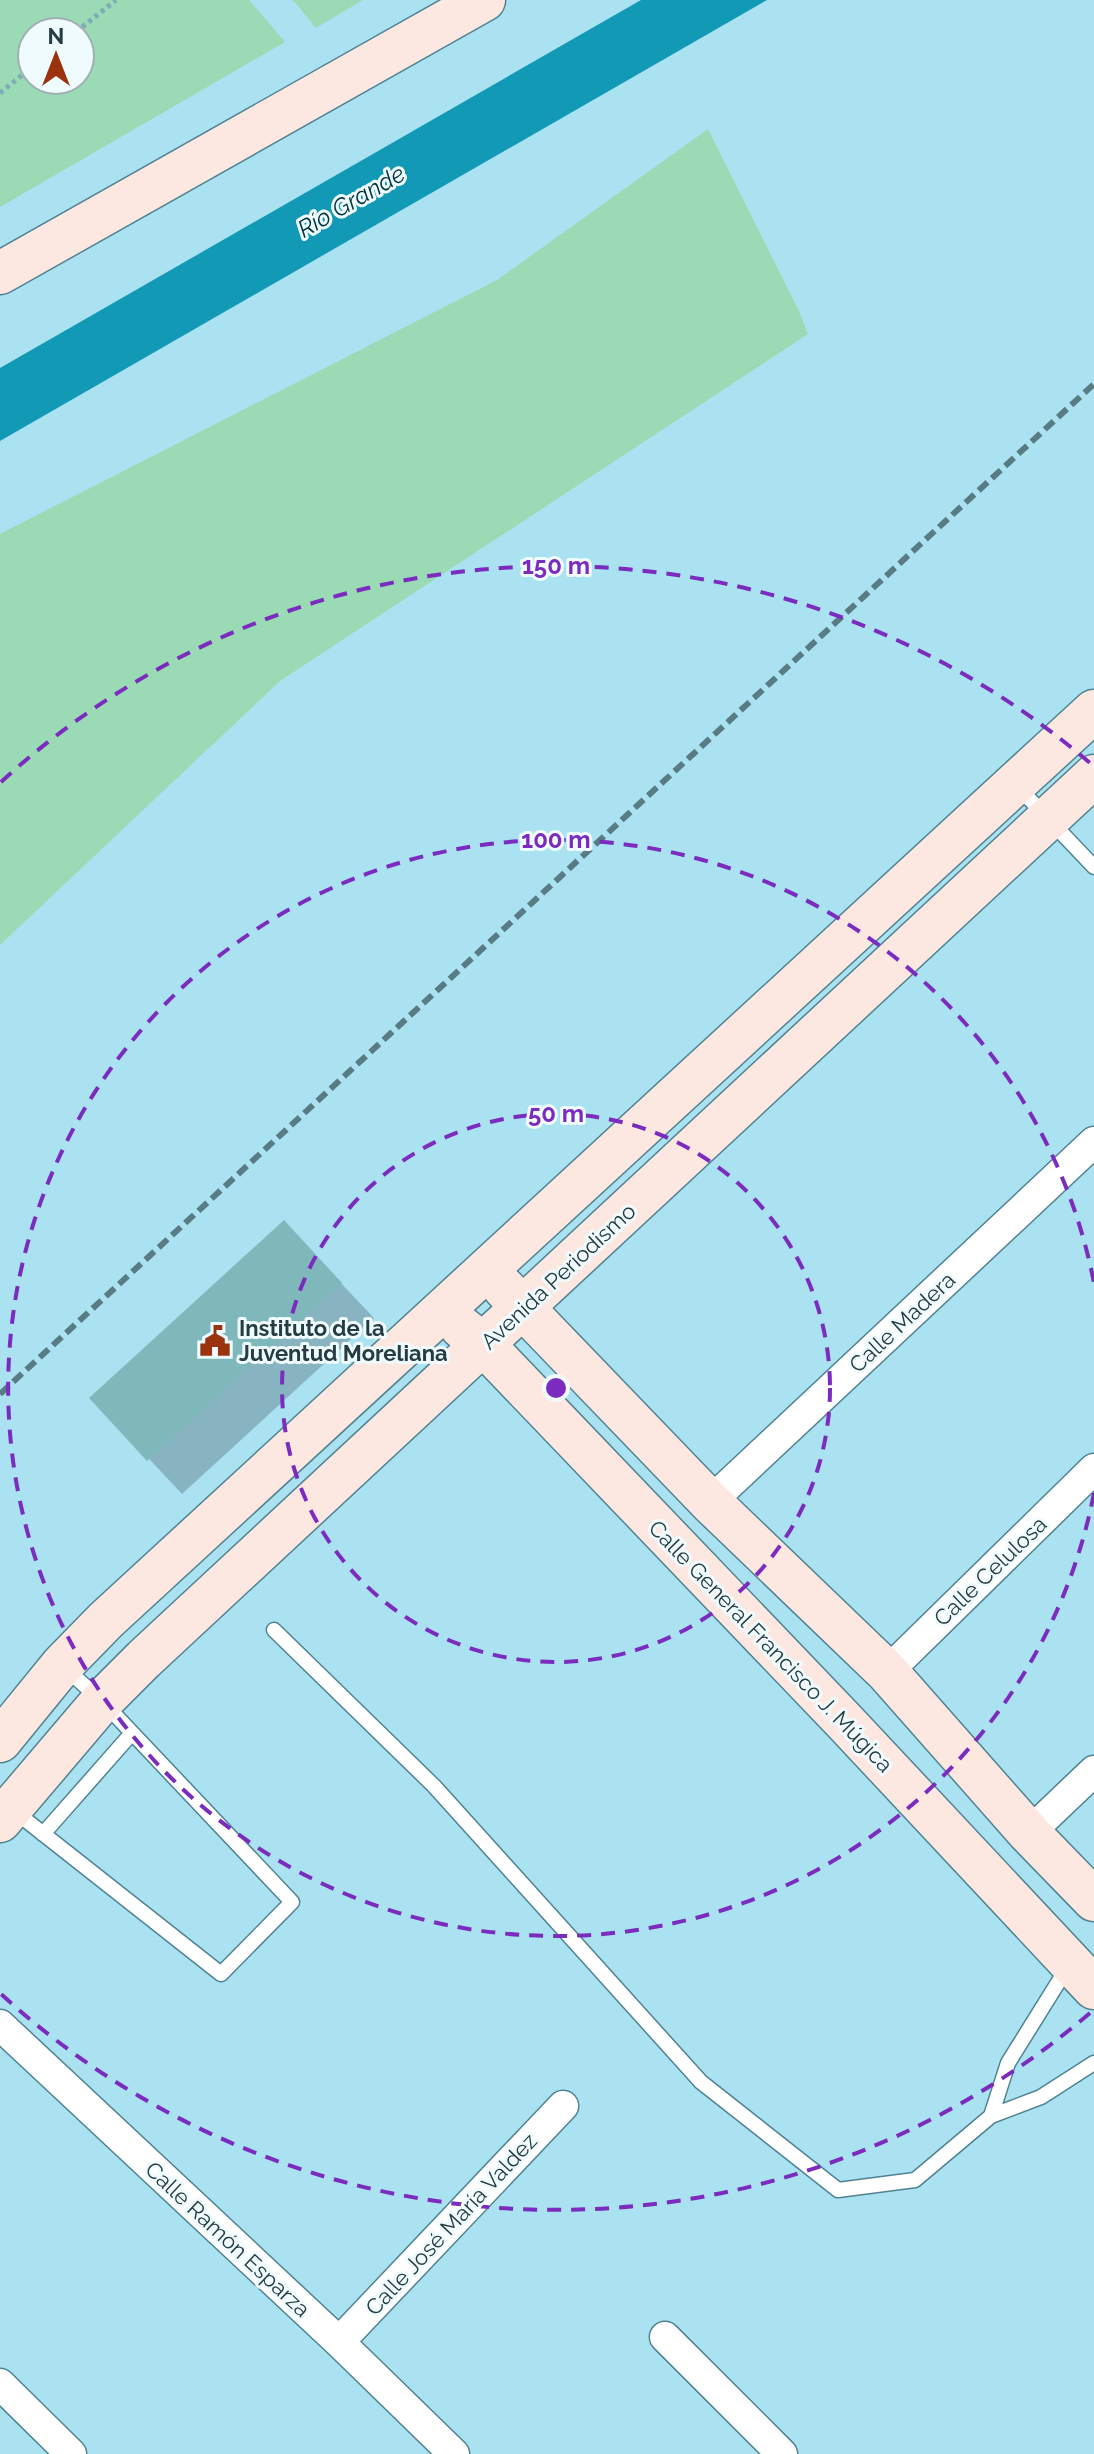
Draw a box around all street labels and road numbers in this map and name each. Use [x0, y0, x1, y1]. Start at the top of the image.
street label: Avenida Periodismo [475, 1198, 641, 1354]
street label: Calle Madera [844, 1266, 960, 1378]
street label: Calle Celulosa [928, 1511, 1052, 1631]
street label: Calle General Francisco J. Múgica [644, 1515, 898, 1777]
street label: Calle José María Valdez [360, 2128, 542, 2320]
street label: Calle Ramón Esparza [140, 2156, 316, 2322]

